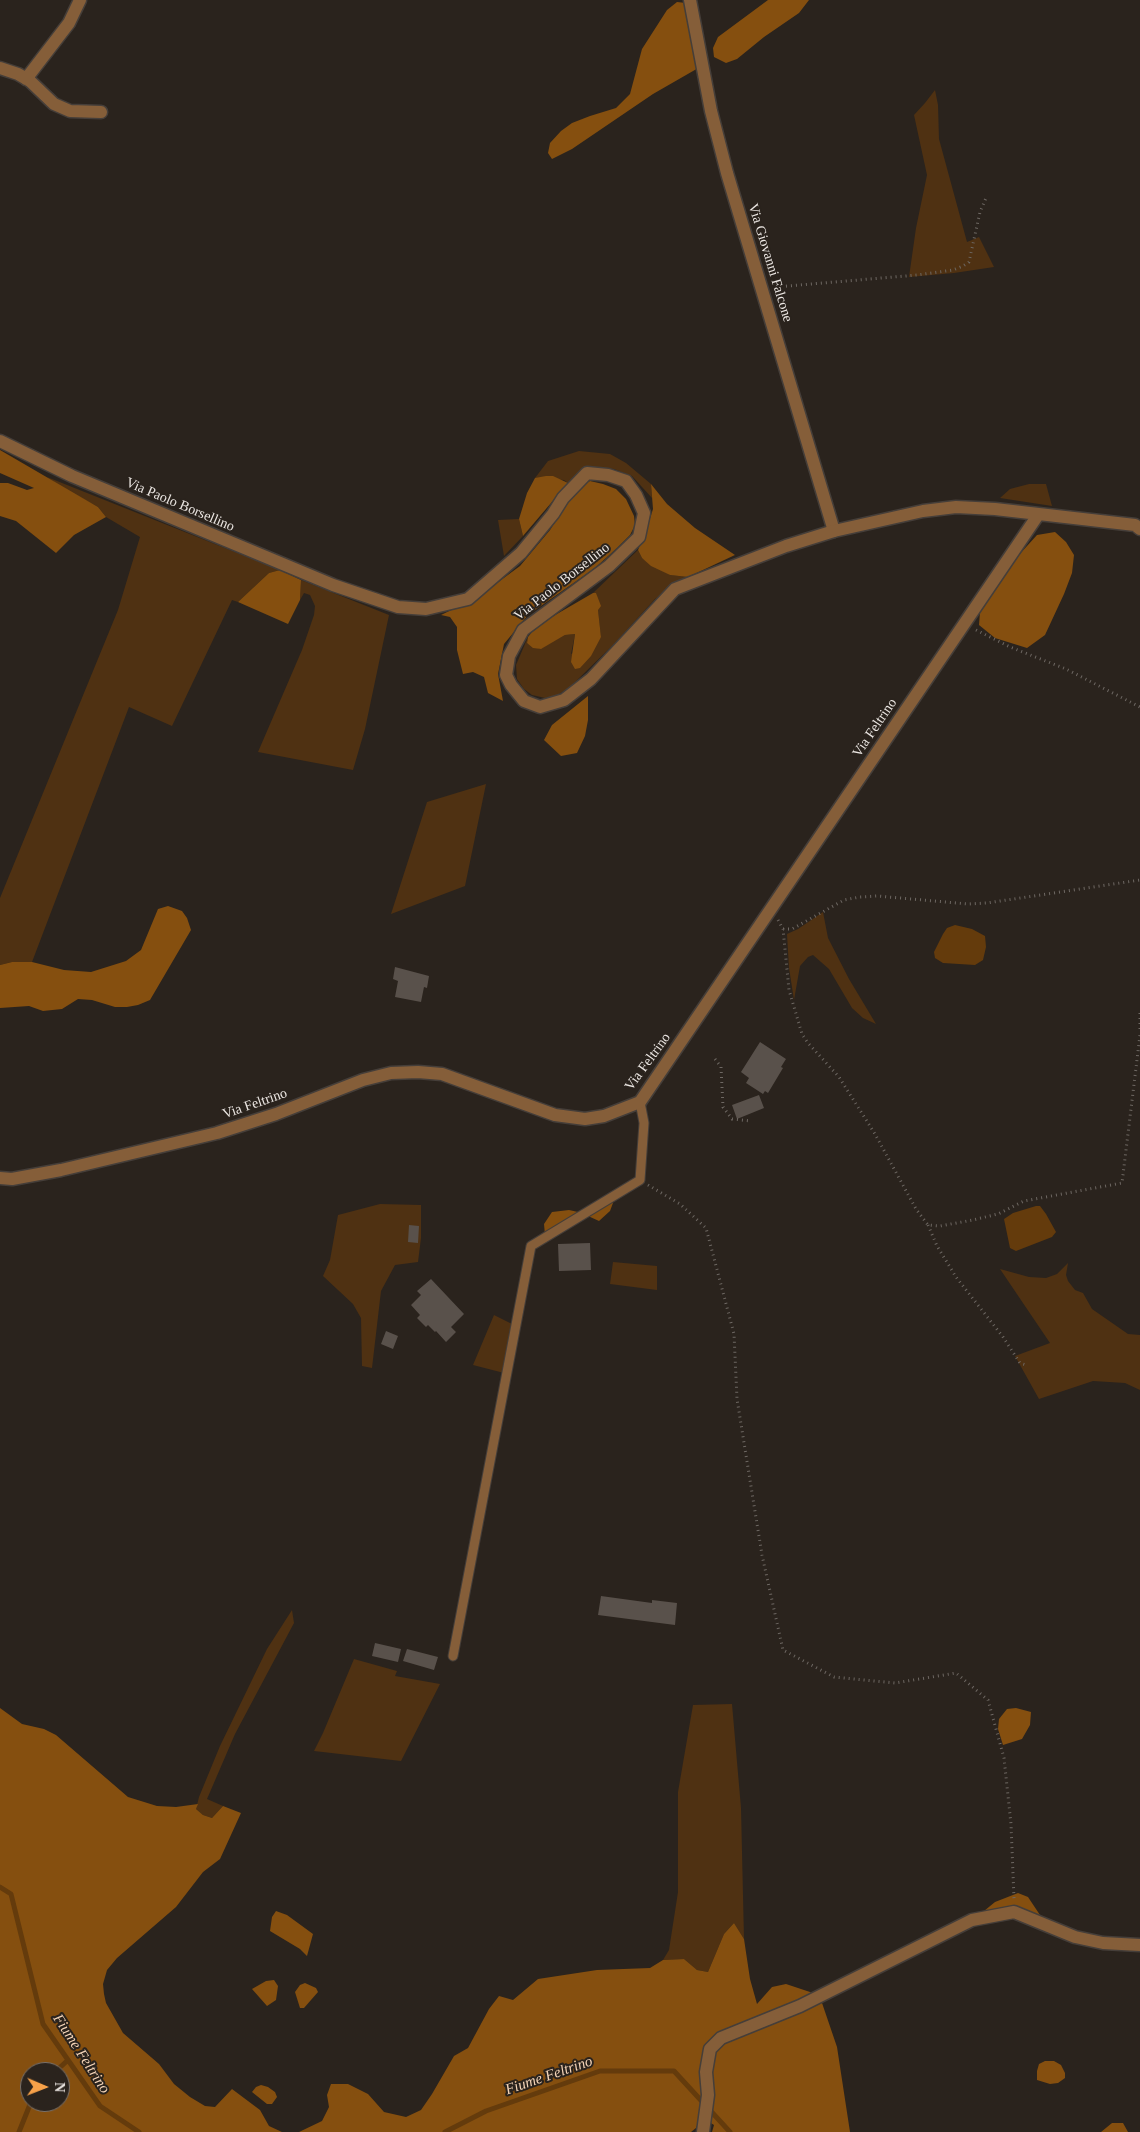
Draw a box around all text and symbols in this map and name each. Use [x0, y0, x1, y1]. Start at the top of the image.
street label: Via Giovanni Falcone [744, 202, 796, 324]
street label: Via Paolo Borsellino [123, 474, 237, 536]
street label: Via Paolo Borsellino [511, 539, 613, 625]
street label: Via Feltrino [849, 695, 901, 761]
street label: Via Feltrino [621, 1030, 675, 1094]
street label: Via Feltrino [220, 1085, 290, 1123]
water label: Fiume Feltrino [49, 2011, 113, 2097]
water label: Fiume Feltrino [503, 2053, 595, 2099]
north arrow [20, 2062, 70, 2112]
text: N [52, 2082, 67, 2092]

